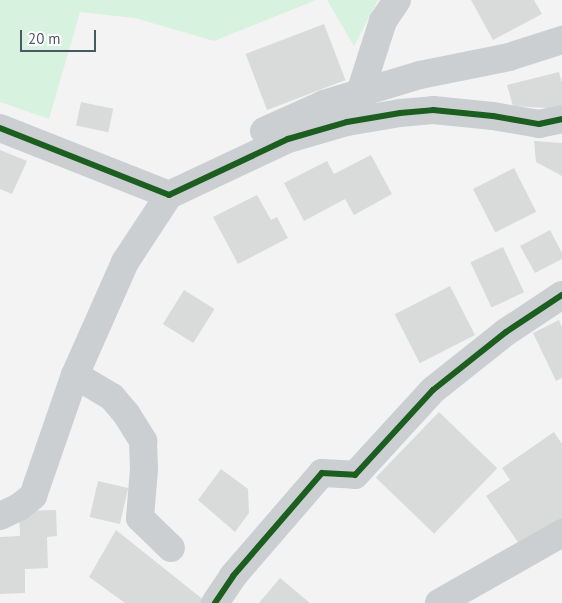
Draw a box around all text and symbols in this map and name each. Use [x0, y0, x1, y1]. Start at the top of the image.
scale bar [22, 20, 99, 52]
text: 20 m [28, 29, 61, 48]

